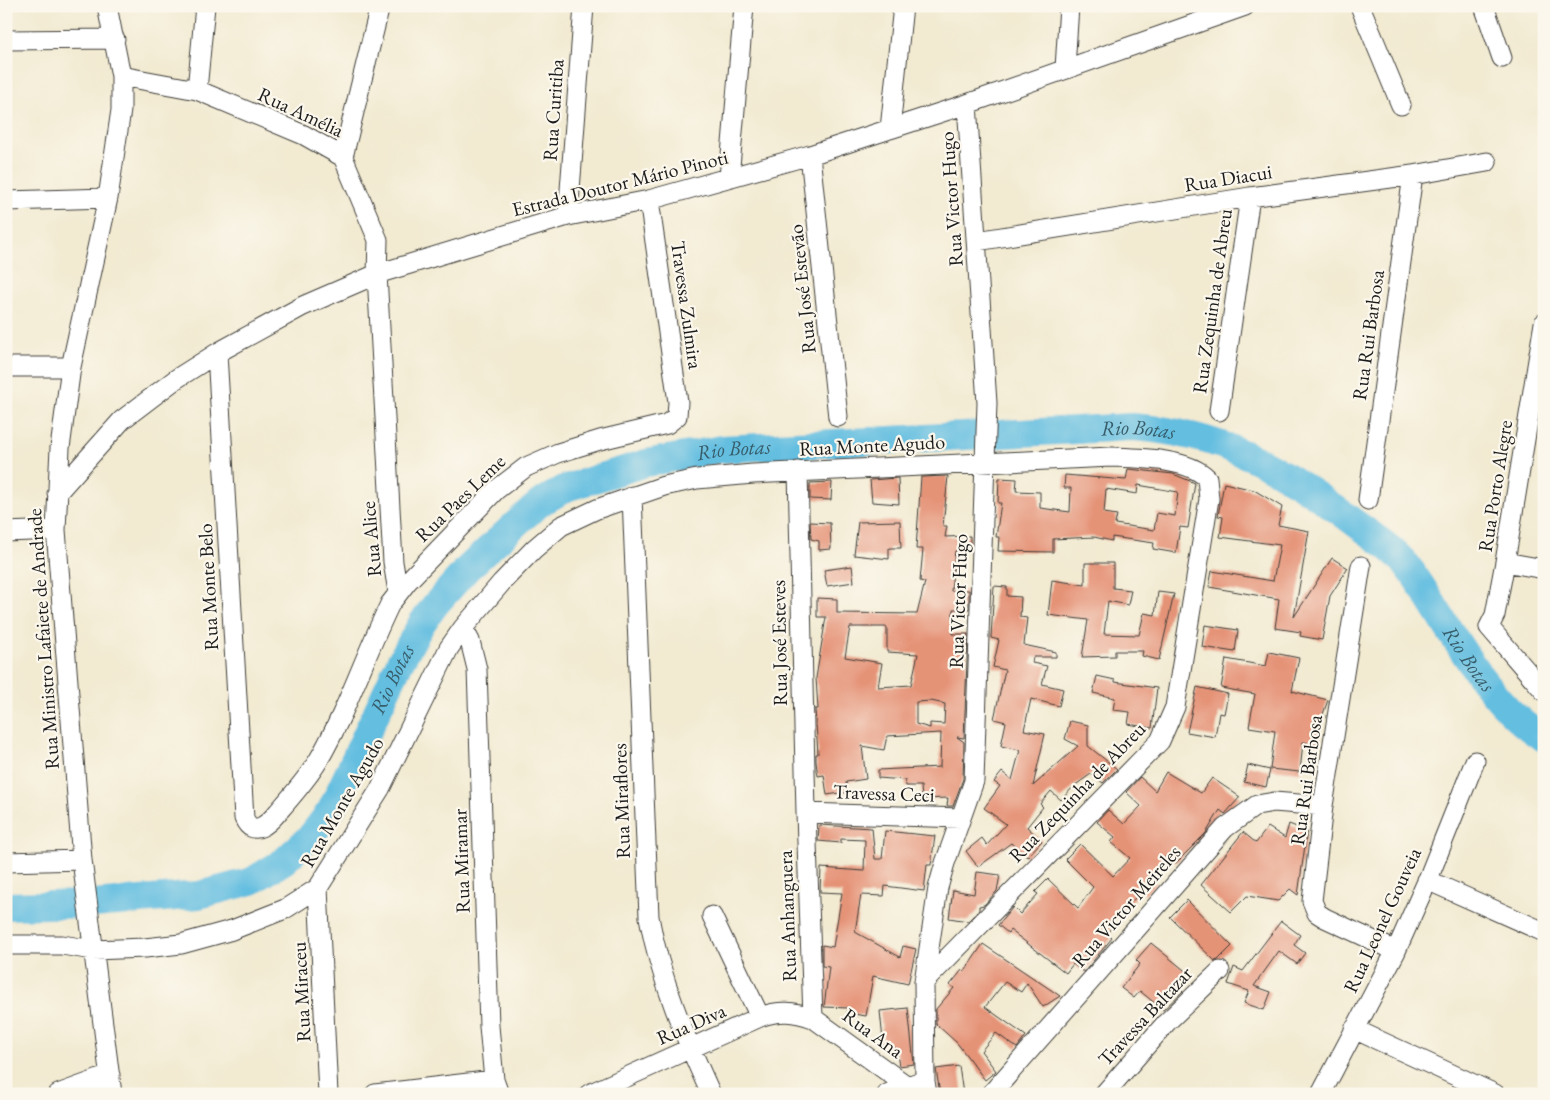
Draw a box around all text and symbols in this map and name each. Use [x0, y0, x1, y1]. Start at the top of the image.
street label: Rua Curitiba [536, 58, 570, 162]
street label: Rua Amélia [254, 81, 348, 143]
street label: Rua Victor Hugo [933, 131, 969, 267]
street label: Estrada Doutor Mário Pinoti [509, 144, 731, 222]
street label: Rua Diacui [1182, 158, 1274, 198]
street label: Rua Zequinha de Abreu [1186, 207, 1238, 395]
street label: Rua José Estevão [782, 223, 822, 355]
street label: Travessa Zulmira [665, 239, 709, 371]
street label: Rua Rui Barbosa [1346, 268, 1390, 402]
water label: Rio Botas [1100, 413, 1178, 445]
street label: Rua Porto Alegre [1472, 418, 1518, 554]
street label: Rua Monte Agudo [798, 428, 946, 462]
water label: Rio Botas [694, 432, 772, 466]
street label: Rua Paes Leme [409, 448, 511, 548]
street label: Rua Alice [355, 500, 387, 578]
street label: Rua Ministro Lafaiete de Andrade [21, 507, 65, 770]
street label: Rua Monte Belo [192, 523, 224, 651]
street label: Rua Victor Hugo [943, 533, 973, 669]
street label: Rua José Esteves [765, 580, 793, 706]
water label: Rio Botas [1437, 620, 1501, 697]
water label: Rio Botas [364, 639, 420, 718]
street label: Rua Rui Barbosa [1284, 713, 1328, 847]
street label: Rua Zequinha de Abreu [1003, 716, 1151, 868]
street label: Rua Monte Agudo [294, 732, 390, 872]
street label: Rua Miraflores [606, 743, 636, 859]
street label: Travessa Ceci [833, 778, 935, 808]
street label: Rua Miramar [446, 808, 476, 914]
street label: Rua Victor Meireles [1066, 840, 1186, 972]
street label: Rua Leonel Gouveia [1337, 843, 1427, 997]
street label: Rua Anhanguera [772, 850, 802, 982]
street label: Rua Miraceu [285, 941, 317, 1043]
street label: Travessa Baltazar [1092, 960, 1198, 1071]
street label: Rua Diva [652, 997, 730, 1051]
street label: Rua Ana [837, 1002, 909, 1064]

